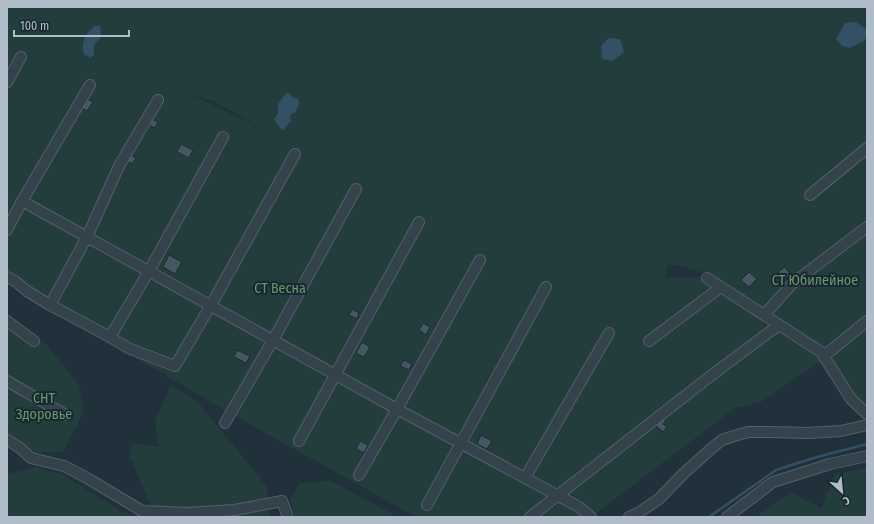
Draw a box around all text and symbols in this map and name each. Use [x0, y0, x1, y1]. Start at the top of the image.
scale bar [14, 12, 129, 38]
text: 100 m [20, 19, 49, 33]
park label: СТ Юбилейное [772, 272, 858, 289]
park label: СТ Весна [254, 280, 306, 297]
park label: СНТ Здоровье [16, 390, 72, 423]
north arrow [822, 472, 862, 512]
text: С [841, 493, 852, 508]

